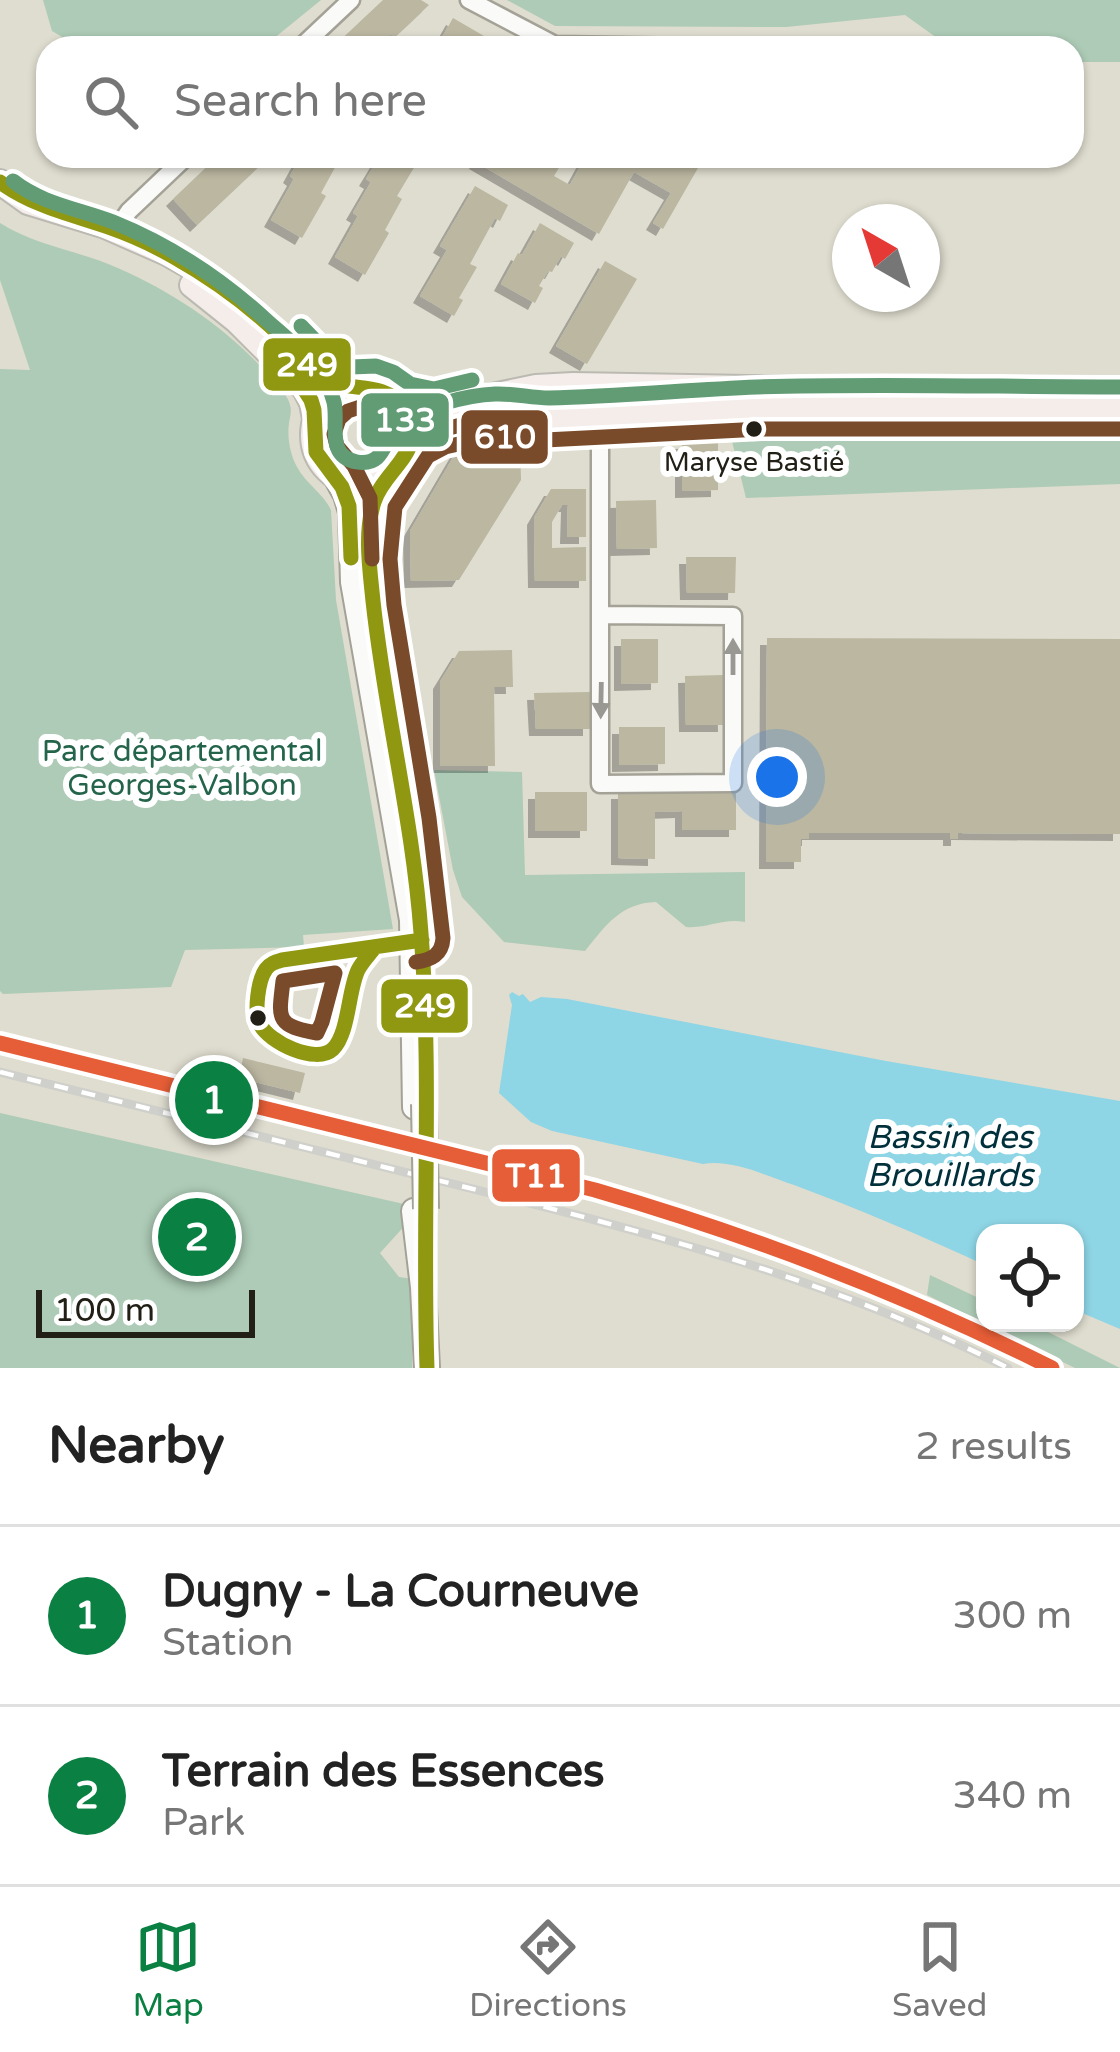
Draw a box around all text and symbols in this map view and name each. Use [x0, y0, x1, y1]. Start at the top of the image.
search box [36, 36, 1084, 168]
icon: search [78, 69, 144, 135]
text: Search here [174, 75, 427, 129]
north arrow [832, 204, 940, 312]
line badge: 249 [261, 336, 353, 393]
text: 249 [276, 346, 338, 385]
line badge: 133 [359, 391, 451, 449]
text: 133 [374, 401, 436, 440]
line badge: 610 [459, 408, 550, 466]
text: 610 [474, 418, 536, 457]
marker: Maryse Bastié [743, 418, 765, 440]
place label: Maryse Bastié [664, 446, 844, 479]
one-way arrow [723, 637, 743, 675]
one-way arrow [591, 682, 611, 720]
park label: Parc départemental Georges-Valbon [42, 733, 322, 804]
your location [747, 747, 807, 807]
line badge: 249 [379, 977, 470, 1035]
text: 249 [394, 987, 456, 1026]
unlabelled marker [247, 1007, 269, 1029]
pin: 1 [175, 1055, 253, 1145]
water label: Bassin des Brouillards [867, 1118, 1036, 1195]
line badge: T11 [490, 1147, 582, 1204]
text: T11 [504, 1157, 567, 1196]
pin: 2 [158, 1192, 236, 1282]
map controls [976, 1224, 1084, 1332]
button: locate [976, 1224, 1084, 1332]
scale bar [36, 1284, 255, 1337]
text: 100 m [54, 1291, 155, 1330]
text: Nearby [48, 1415, 225, 1477]
text: 2 results [915, 1423, 1072, 1470]
text: Dugny - La Courneuve [162, 1565, 639, 1619]
text: 1 [75, 1592, 99, 1639]
text: 300 m [953, 1592, 1072, 1639]
text: Station [162, 1619, 294, 1666]
text: Terrain des Essences [162, 1745, 605, 1799]
text: 2 [75, 1772, 99, 1819]
text: 340 m [953, 1772, 1072, 1819]
text: Park [162, 1799, 245, 1846]
tab: Map [133, 1914, 204, 2025]
tab: Directions [469, 1914, 627, 2025]
tab: Saved [892, 1914, 987, 2025]

